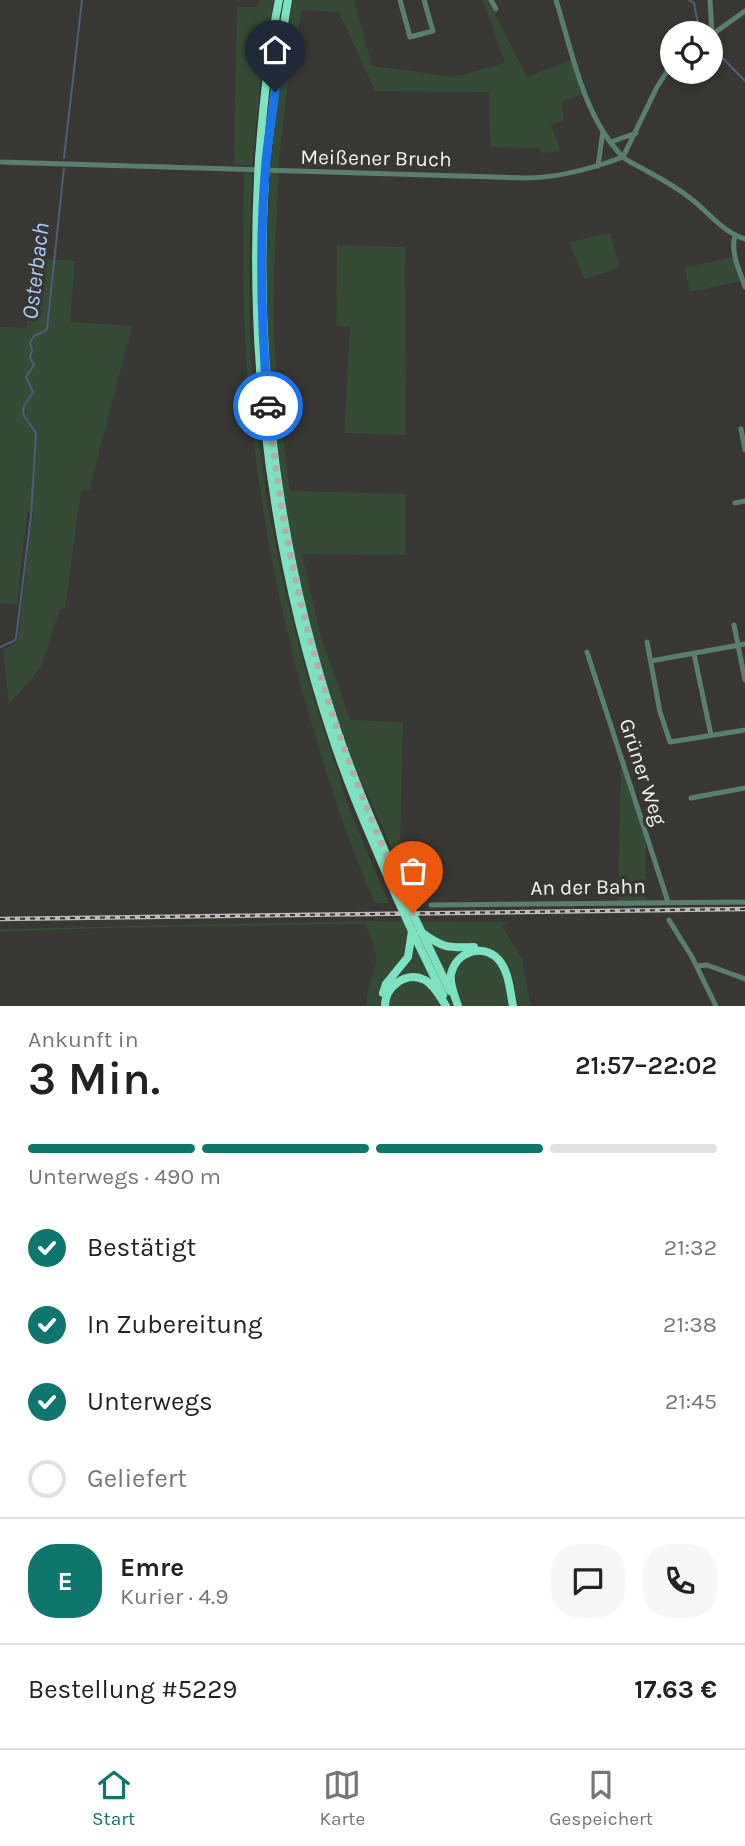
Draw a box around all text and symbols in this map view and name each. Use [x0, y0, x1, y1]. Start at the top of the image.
pin [245, 20, 305, 92]
map controls [660, 21, 723, 84]
button: locate [660, 21, 723, 84]
icon: home [256, 31, 294, 69]
street label: Meißener Bruch [300, 145, 452, 171]
water label: Osterbach [16, 221, 55, 321]
courier [233, 371, 303, 441]
icon: car [249, 387, 287, 425]
street label: Grüner Weg [614, 716, 672, 828]
pin [383, 841, 443, 913]
icon: bag [394, 852, 432, 890]
street label: An der Bahn [530, 874, 646, 900]
text: Ankunft in [28, 1026, 139, 1053]
text: 21:57–22:02 [575, 1050, 717, 1081]
text: 3 Min. [28, 1052, 160, 1106]
text: Unterwegs · 490 m [28, 1163, 221, 1190]
icon: check [28, 1229, 66, 1267]
text: Bestätigt [87, 1232, 196, 1263]
text: 21:32 [664, 1234, 717, 1261]
icon: check [28, 1306, 66, 1344]
text: In Zubereitung [87, 1309, 262, 1340]
text: 21:38 [663, 1311, 717, 1338]
icon: check [28, 1383, 66, 1421]
text: Unterwegs [87, 1386, 213, 1417]
text: 21:45 [665, 1388, 717, 1415]
text: Geliefert [87, 1463, 187, 1494]
button: chat [551, 1544, 625, 1618]
button: phone [643, 1544, 717, 1618]
text: Emre [120, 1552, 184, 1583]
text: E [57, 1566, 73, 1597]
text: Kurier · 4.9 [120, 1583, 229, 1610]
text: Bestellung #5229 [28, 1674, 237, 1705]
text: 17.63 € [634, 1674, 717, 1705]
tab: Start [92, 1766, 135, 1830]
tab: Karte [319, 1766, 365, 1830]
tab: Gespeichert [549, 1766, 653, 1830]

